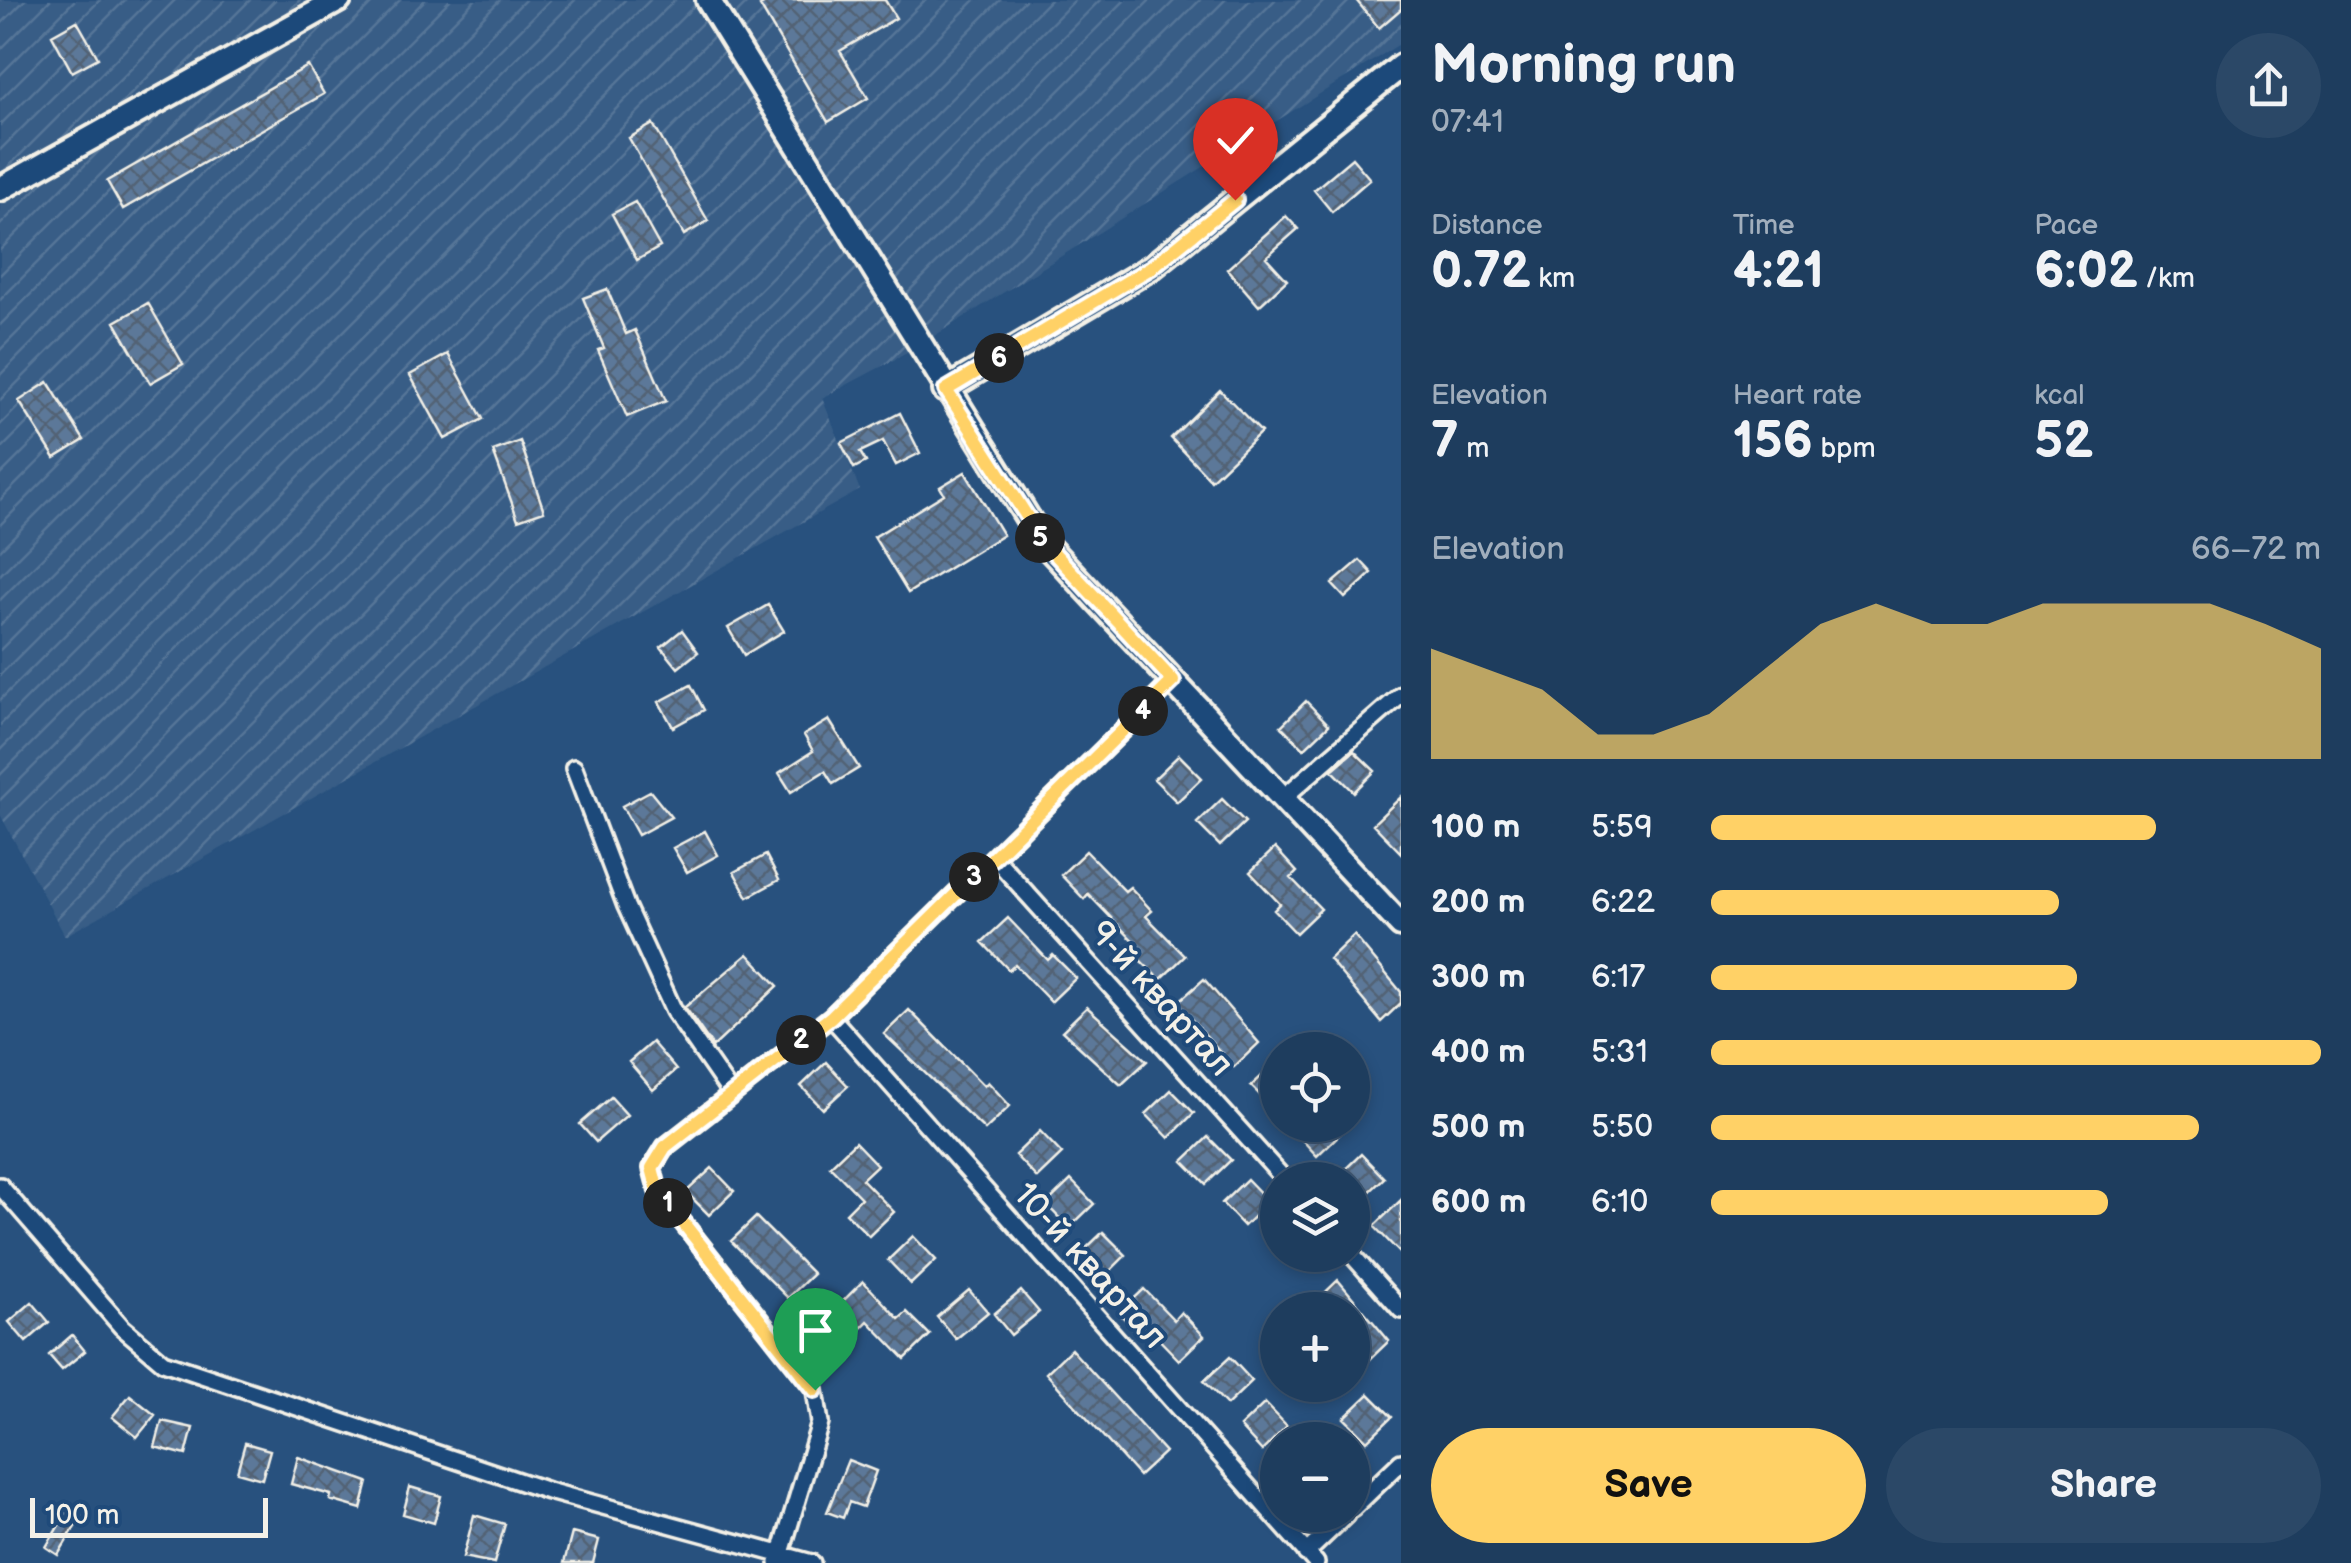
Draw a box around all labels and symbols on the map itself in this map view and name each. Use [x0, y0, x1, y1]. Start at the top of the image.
pin [1193, 98, 1278, 201]
pin: 6 [974, 333, 1024, 383]
pin: 5 [1015, 513, 1065, 563]
pin: 4 [1118, 686, 1168, 736]
pin: 3 [949, 852, 999, 902]
street label: 9-й квартал [1080, 912, 1242, 1086]
pin: 2 [776, 1015, 826, 1065]
street label: 10-й квартал [1004, 1174, 1176, 1358]
pin: 1 [643, 1178, 693, 1228]
pin [773, 1288, 858, 1391]
scale bar [30, 1493, 268, 1538]

